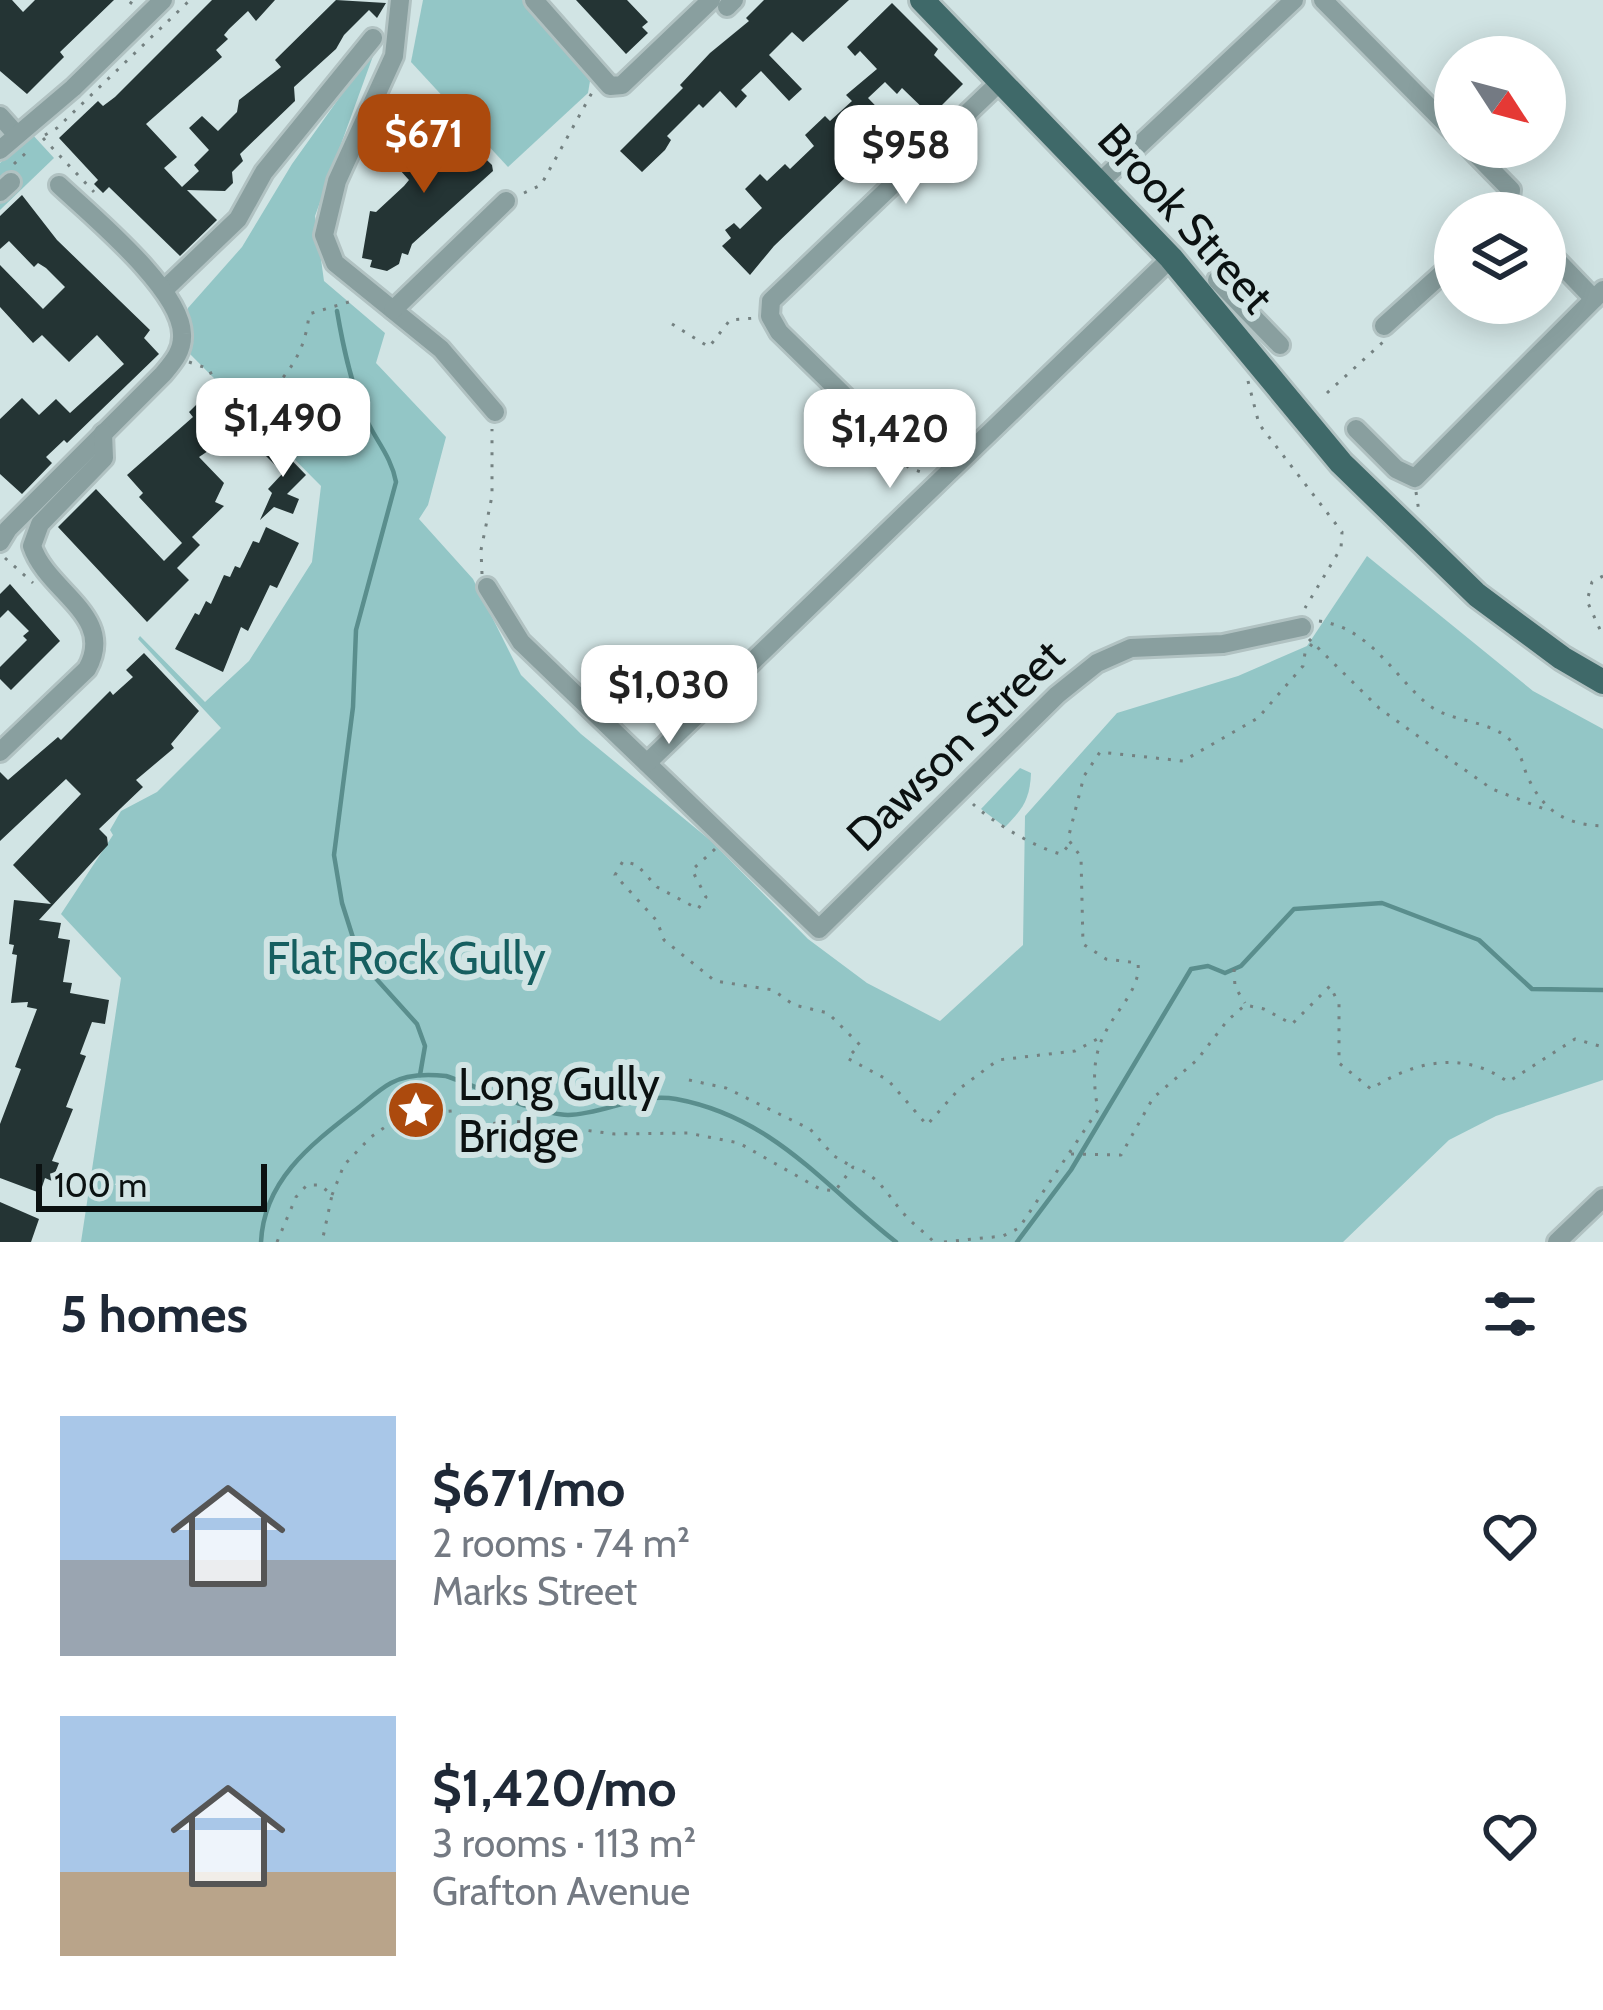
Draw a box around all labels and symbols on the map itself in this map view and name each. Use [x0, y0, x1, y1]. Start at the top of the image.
north arrow [1434, 36, 1566, 168]
pin: $671 [353, 94, 495, 196]
pin: $958 [835, 105, 977, 207]
street label: Brook Street [1087, 112, 1285, 324]
pin: $1,490 [185, 378, 381, 480]
pin: $1,420 [792, 389, 988, 491]
street label: Dawson Street [835, 628, 1075, 862]
pin: $1,030 [571, 645, 767, 747]
park label: Flat Rock Gully [266, 931, 546, 985]
place label: Long Gully Bridge [458, 1057, 660, 1163]
place icon: Long Gully Bridge [385, 1079, 447, 1141]
scale bar [36, 1158, 267, 1211]

